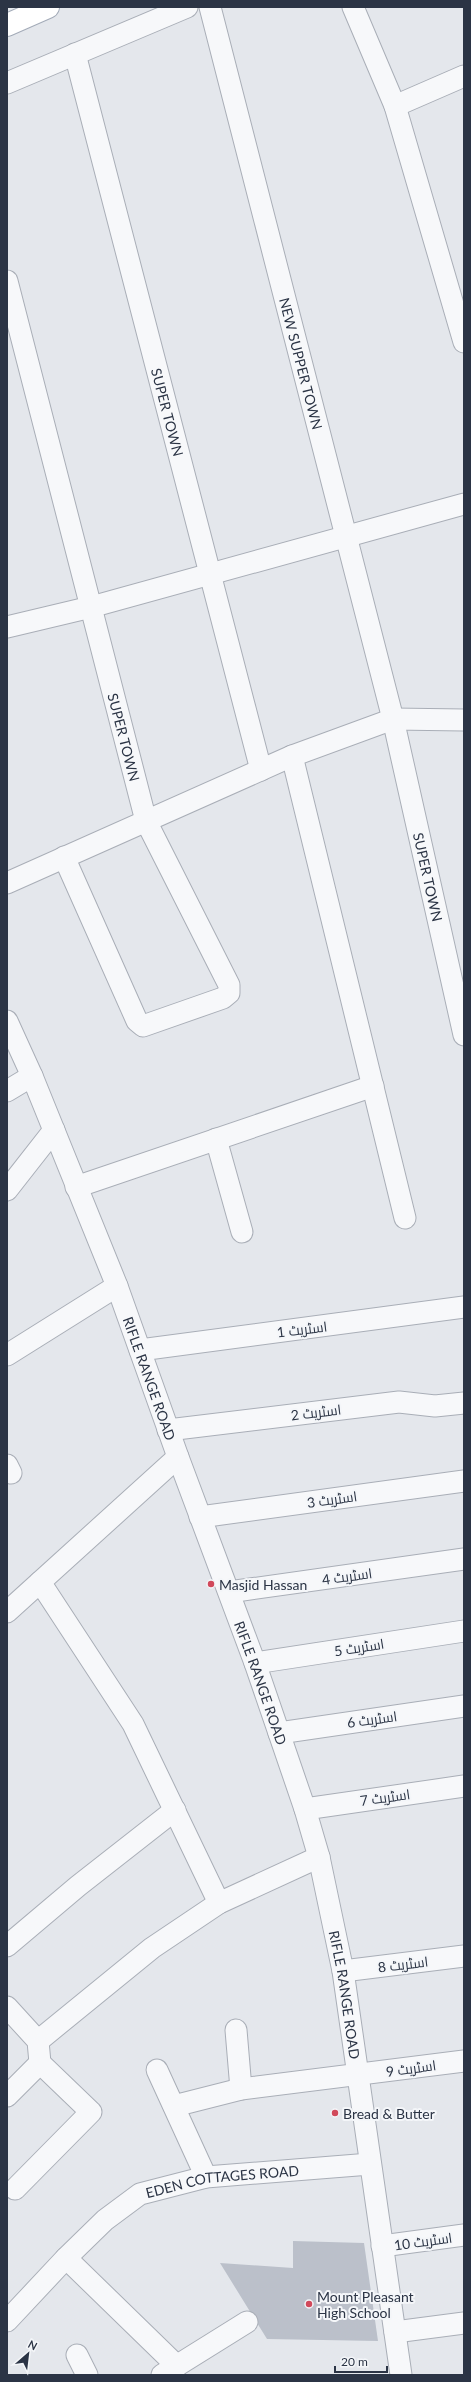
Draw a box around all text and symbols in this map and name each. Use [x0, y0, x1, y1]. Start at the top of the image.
street label: NEW SUPPER TOWN [276, 296, 327, 431]
street label: SUPER TOWN [148, 366, 188, 458]
street label: SUPER TOWN [105, 691, 144, 783]
street label: SUPER TOWN [410, 831, 447, 923]
street label: RIFLE RANGE ROAD [120, 1314, 180, 1443]
street label: اسٹریٹ 1 [276, 1317, 328, 1341]
street label: اسٹریٹ 2 [290, 1400, 342, 1424]
street label: اسٹریٹ 3 [306, 1487, 358, 1511]
street label: اسٹریٹ 4 [321, 1564, 373, 1588]
place label: Masjid Hassan [219, 1576, 307, 1593]
marker: Masjid Hassan [206, 1579, 216, 1589]
street label: RIFLE RANGE ROAD [231, 1618, 291, 1747]
street label: اسٹریٹ 5 [333, 1635, 385, 1659]
street label: اسٹریٹ 6 [346, 1707, 398, 1731]
street label: اسٹریٹ 7 [359, 1785, 411, 1809]
street label: RIFLE RANGE ROAD [326, 1929, 364, 2060]
street label: اسٹریٹ 8 [377, 1952, 429, 1976]
street label: اسٹریٹ 9 [385, 2056, 437, 2080]
place label: Bread & Butter [343, 2105, 435, 2122]
marker: Bread & Butter [330, 2108, 340, 2118]
street label: EDEN COTTAGES ROAD [144, 2161, 299, 2201]
street label: اسٹریٹ 10 [393, 2228, 453, 2254]
place label: Mount Pleasant High School [317, 2288, 414, 2321]
marker: Mount Pleasant High School [304, 2299, 314, 2309]
north arrow [8, 2334, 48, 2374]
text: N [26, 2337, 40, 2352]
scale bar [335, 2348, 387, 2374]
text: 20 m [341, 2354, 368, 2369]

